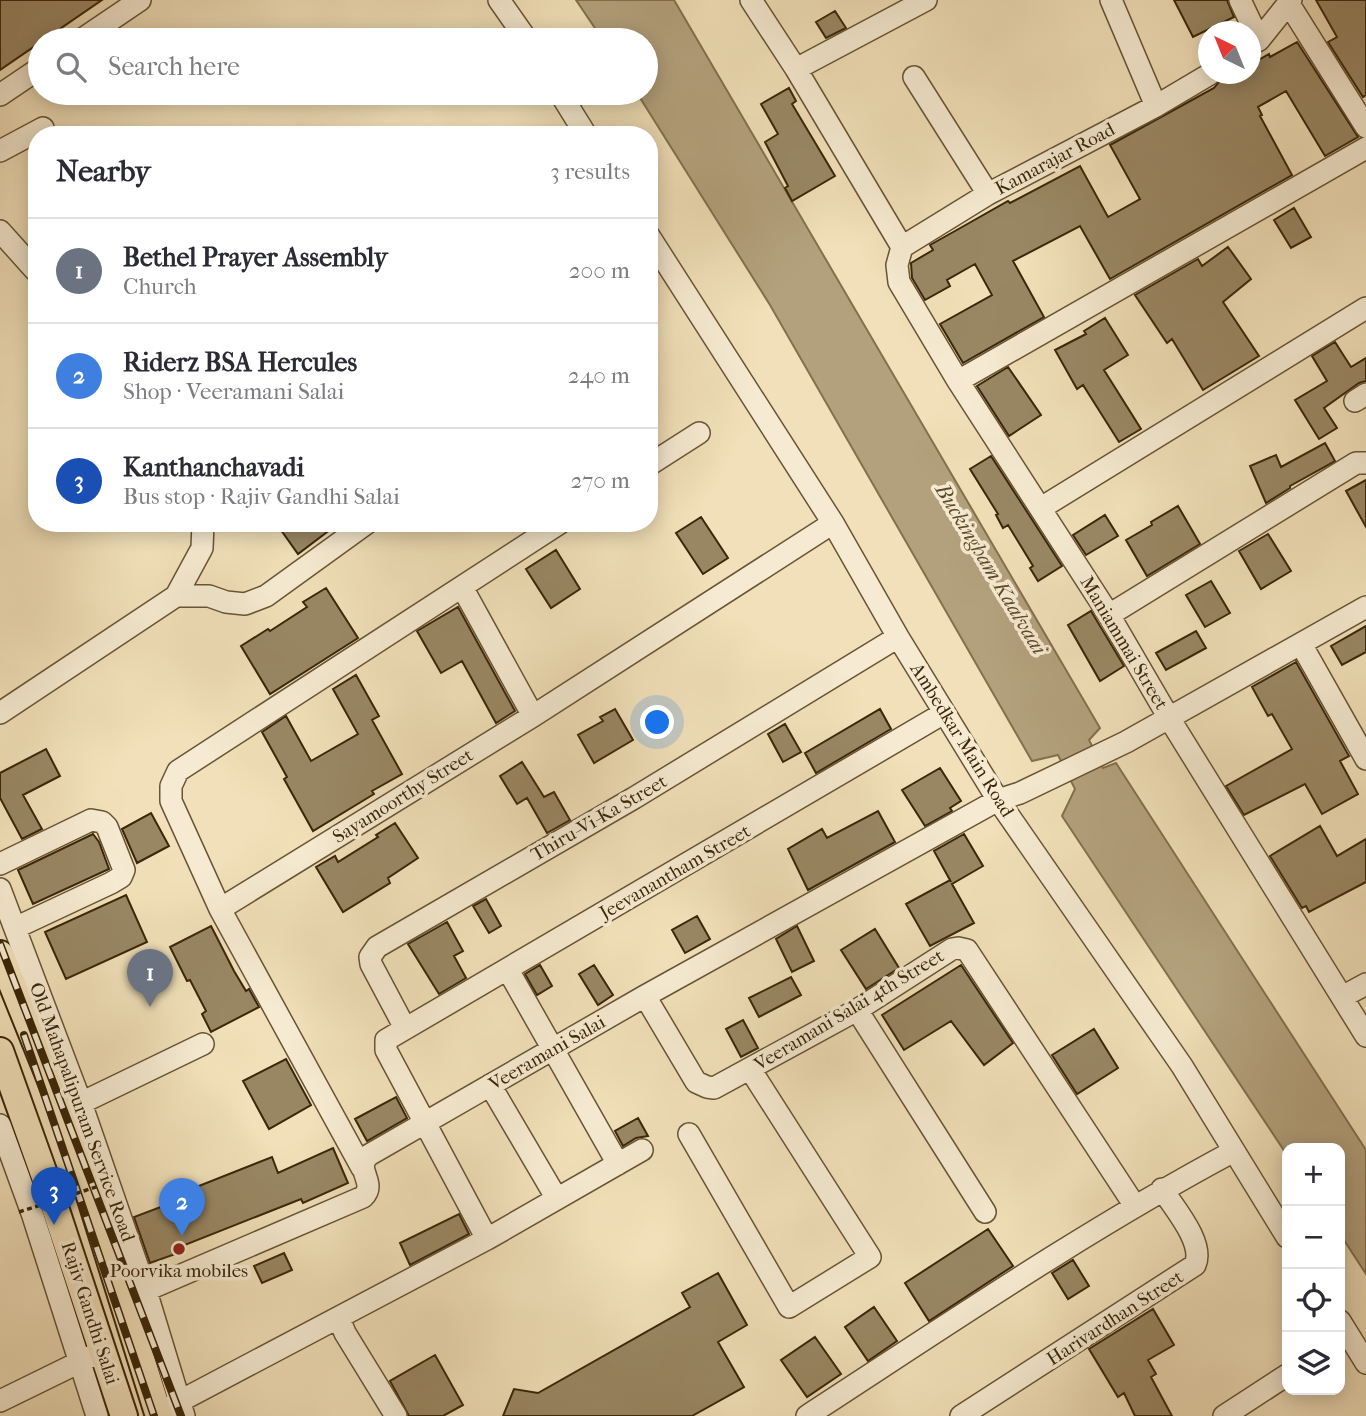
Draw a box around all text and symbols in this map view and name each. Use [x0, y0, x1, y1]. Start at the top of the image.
north arrow [1198, 21, 1261, 84]
search box [28, 28, 658, 105]
icon: search [52, 48, 90, 86]
text: Search here [108, 51, 240, 82]
street label: Kamarajar Road [991, 118, 1119, 200]
text: Nearby [56, 154, 151, 189]
text: 3 results [550, 158, 630, 185]
text: Bethel Prayer Assembly [123, 242, 387, 273]
text: 1 [75, 257, 83, 284]
text: 200 m [569, 257, 630, 284]
text: Church [123, 273, 197, 300]
text: Riderz BSA Hercules [123, 347, 357, 378]
text: 2 [73, 362, 85, 389]
text: 240 m [568, 362, 630, 389]
text: Shop · Veeramani Salai [123, 378, 344, 405]
text: Kanthanchavadi [123, 452, 304, 483]
text: 3 [74, 467, 84, 494]
text: 270 m [570, 467, 630, 494]
water label: Buckingham Kaalvaai [930, 478, 1053, 660]
text: Bus stop · Rajiv Gandhi Salai [123, 483, 400, 510]
street label: Maniammai Street [1075, 572, 1173, 714]
street label: Ambedkar Main Road [905, 658, 1019, 822]
your location [640, 705, 674, 739]
street label: Sayamoorthy Street [329, 744, 477, 848]
street label: Thiru-Vi-Ka Street [527, 770, 671, 866]
street label: Jeevanantham Street [594, 820, 754, 925]
street label: Veeramani Salai 4th Street [749, 944, 948, 1076]
pin: 1 [127, 949, 173, 1007]
street label: Old Mahapalipuram Service Road [25, 979, 139, 1245]
street label: Veeramani Salai [484, 1011, 609, 1096]
map controls [1282, 1143, 1345, 1395]
button: + [1282, 1143, 1345, 1206]
pin: 3 [31, 1167, 77, 1225]
pin: 2 [159, 1178, 205, 1236]
button: − [1282, 1206, 1345, 1269]
street label: Rajiv Gandhi Salai [57, 1239, 124, 1388]
marker: Poorvika mobiles [171, 1241, 187, 1257]
place label: Poorvika mobiles [110, 1260, 248, 1282]
street label: Harivardhan Street [1043, 1266, 1188, 1370]
button: locate [1282, 1269, 1345, 1332]
button: layers [1282, 1332, 1345, 1395]

